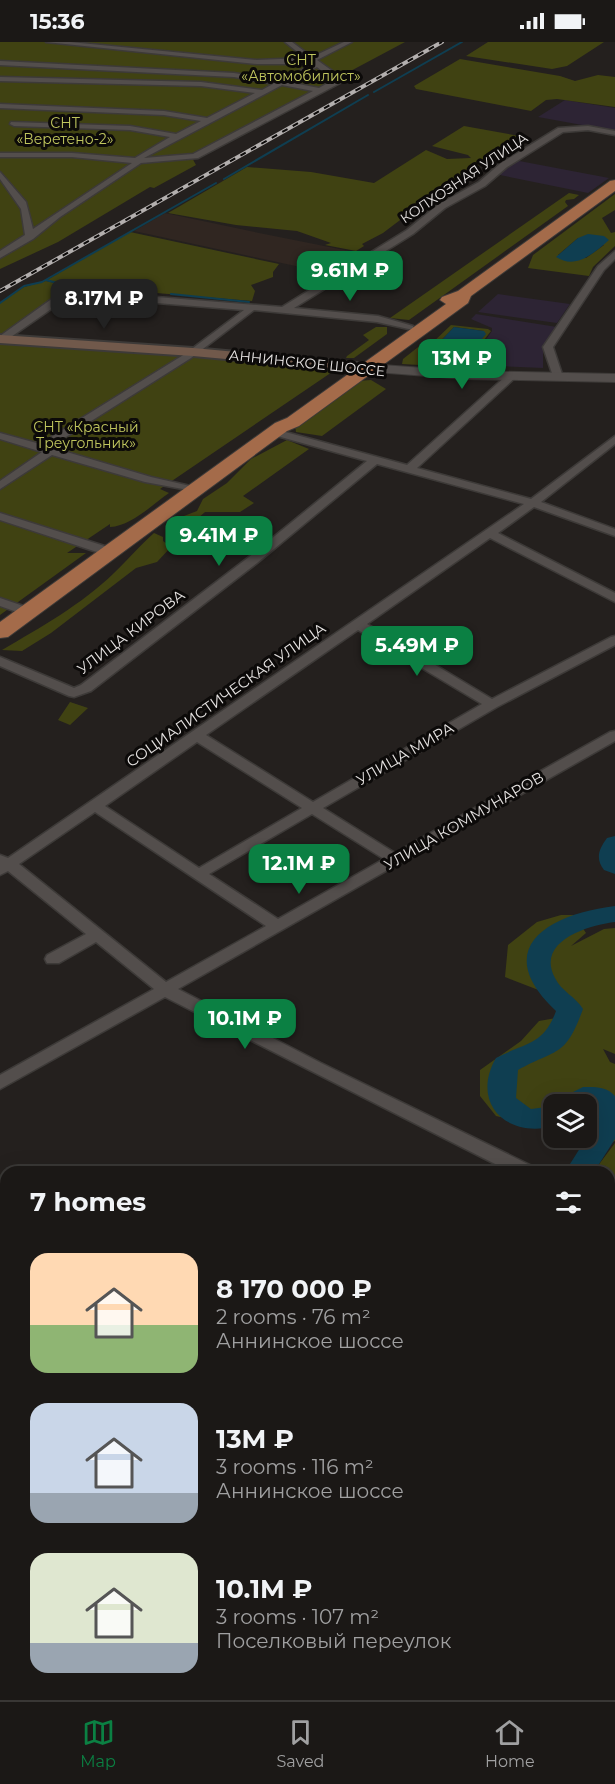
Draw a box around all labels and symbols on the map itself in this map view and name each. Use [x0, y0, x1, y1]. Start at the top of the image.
park label: СНТ «Автомобилист» [241, 51, 361, 85]
park label: СНТ «Веретено-2» [17, 114, 114, 148]
street label: КОЛХОЗНАЯ УЛИЦА [397, 128, 532, 227]
pin: 9.61M ₽ [295, 251, 405, 302]
pin: 8.17M ₽ [49, 279, 159, 330]
pin: 13M ₽ [420, 339, 504, 390]
street label: АННИНСКОЕ ШОССЕ [228, 346, 386, 380]
park label: СНТ «Красный Треугольник» [33, 418, 139, 452]
pin: 9.41M ₽ [164, 516, 274, 567]
street label: УЛИЦА КИРОВА [73, 585, 188, 678]
street label: СОЦИАЛИСТИЧЕСКАЯ УЛИЦА [122, 618, 329, 771]
pin: 5.49M ₽ [362, 626, 472, 677]
street label: УЛИЦА МИРА [353, 718, 457, 789]
street label: УЛИЦА КОММУНАРОВ [381, 767, 547, 874]
pin: 12.1M ₽ [244, 844, 354, 895]
pin: 10.1M ₽ [190, 999, 300, 1050]

